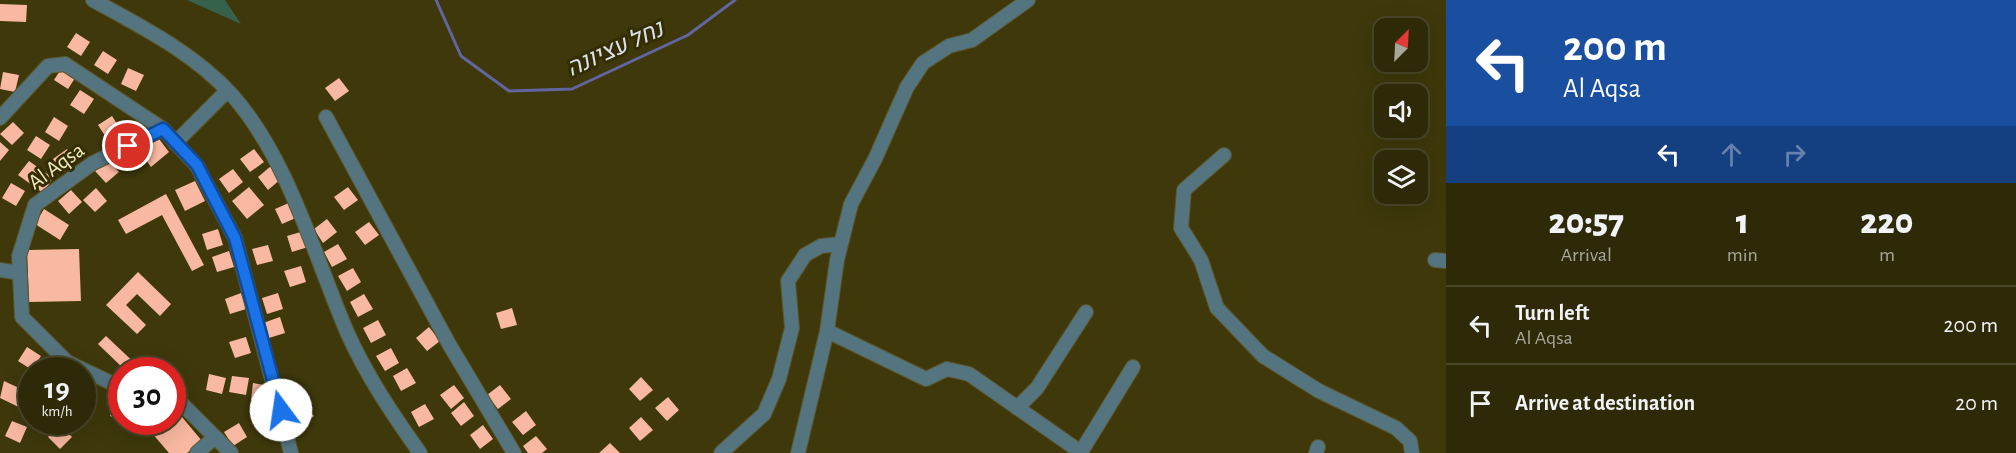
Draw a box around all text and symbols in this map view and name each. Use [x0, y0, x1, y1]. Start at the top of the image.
water label: נחל עציונה [563, 16, 669, 81]
north arrow [1374, 18, 1428, 72]
map controls [1374, 18, 1428, 204]
icon: left [1464, 24, 1542, 102]
text: 200 m [1563, 26, 1667, 68]
text: Al Aqsa [1563, 75, 1641, 102]
button: sound [1374, 84, 1428, 138]
pin [102, 120, 153, 171]
icon: arrive [111, 129, 144, 162]
street label: Al Aqsa [24, 138, 88, 194]
icon: left [1652, 138, 1685, 171]
icon: ahead [1715, 138, 1748, 171]
icon: right [1778, 138, 1811, 171]
button: layers [1374, 150, 1428, 204]
text: 20:57 [1548, 204, 1624, 240]
text: 1 [1736, 204, 1749, 240]
text: 220 [1860, 204, 1913, 240]
text: Arrival [1561, 245, 1612, 265]
text: min [1727, 245, 1758, 265]
text: m [1879, 245, 1895, 265]
text: Turn left [1515, 302, 1589, 324]
icon: left [1464, 309, 1497, 342]
text: 200 m [1944, 314, 1998, 336]
text: Al Aqsa [1515, 328, 1573, 348]
speed limit sign: 30 [108, 357, 186, 435]
text: 19 [44, 374, 70, 404]
position arrow [249, 378, 313, 442]
icon: arrive [1464, 387, 1497, 420]
text: Arrive at destination [1515, 392, 1695, 414]
text: 20 m [1955, 392, 1998, 414]
text: km/h [42, 404, 72, 419]

